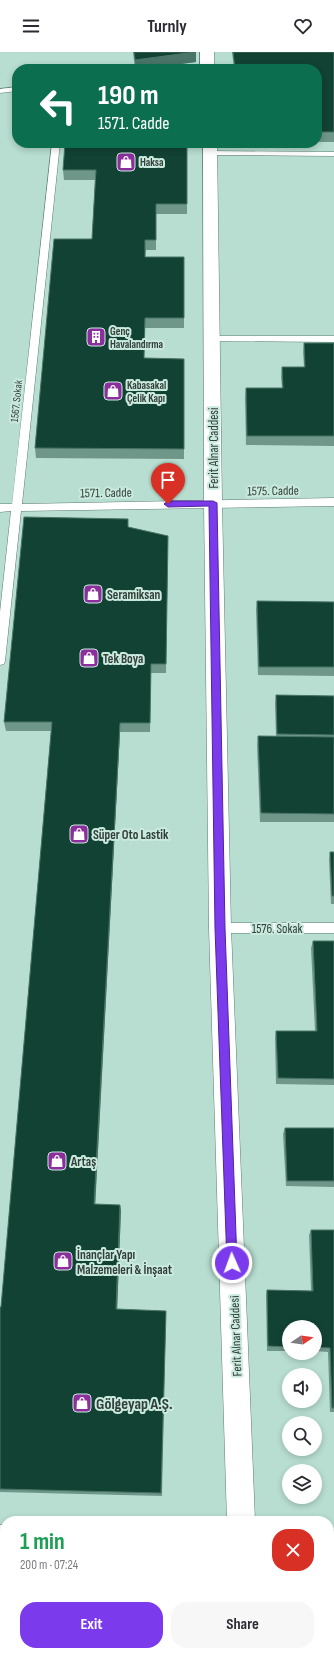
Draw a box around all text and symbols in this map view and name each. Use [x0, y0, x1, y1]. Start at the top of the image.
icon: menu [20, 15, 42, 37]
icon: heart [292, 15, 314, 37]
text: Turnly [147, 16, 187, 37]
text: 190 m [98, 79, 159, 112]
icon: left [32, 80, 84, 132]
text: 1571. Cadde [98, 113, 169, 134]
shop icon: Haksa [115, 151, 137, 173]
place label: Haksa [140, 156, 164, 169]
place label: Genç Havalandırma [110, 325, 164, 351]
building icon: Genç Havalandırma [85, 326, 107, 348]
street label: 1567. Sokak [8, 379, 25, 423]
place label: Kabasakal Çelik Kapı [127, 379, 166, 405]
shop icon: Kabasakal Çelik Kapı [102, 380, 124, 402]
street label: Ferit Alnar Caddesi [206, 408, 222, 488]
pin [151, 463, 185, 504]
icon: arrive [157, 469, 179, 491]
street label: 1575. Cadde [247, 483, 299, 499]
street label: 1571. Cadde [80, 485, 132, 501]
shop icon: Seramiksan [82, 583, 104, 605]
place label: Seramiksan [107, 587, 160, 603]
shop icon: Tek Boya [78, 647, 100, 669]
place label: Tek Boya [103, 651, 143, 667]
shop icon: Süper Oto Lastik [68, 823, 90, 845]
place label: Süper Oto Lastik [93, 827, 169, 843]
street label: 1576. Sokak [252, 921, 302, 937]
shop icon: Artaş [46, 1150, 68, 1172]
place label: Artaş [70, 1154, 96, 1170]
position arrow [211, 1242, 253, 1284]
place label: İnançlar Yapı Malzemeleri & İnşaat [77, 1247, 173, 1278]
shop icon: İnançlar Yapı Malzemeleri & İnşaat [52, 1250, 74, 1272]
street label: Ferit Alnar Caddesi [227, 1295, 245, 1377]
north arrow [282, 1320, 322, 1360]
map controls [282, 1320, 322, 1504]
button: sound [282, 1368, 322, 1408]
shop icon: Gölgeyap A.Ş. [71, 1392, 93, 1414]
place label: Gölgeyap A.Ş. [96, 1395, 173, 1414]
button: search [282, 1416, 322, 1456]
button: layers [282, 1464, 322, 1504]
text: 1 min [20, 1527, 65, 1556]
button: close [272, 1529, 314, 1571]
text: 200 m · 07:24 [20, 1557, 78, 1573]
button: Exit [20, 1602, 163, 1648]
button: Share [171, 1602, 314, 1648]

